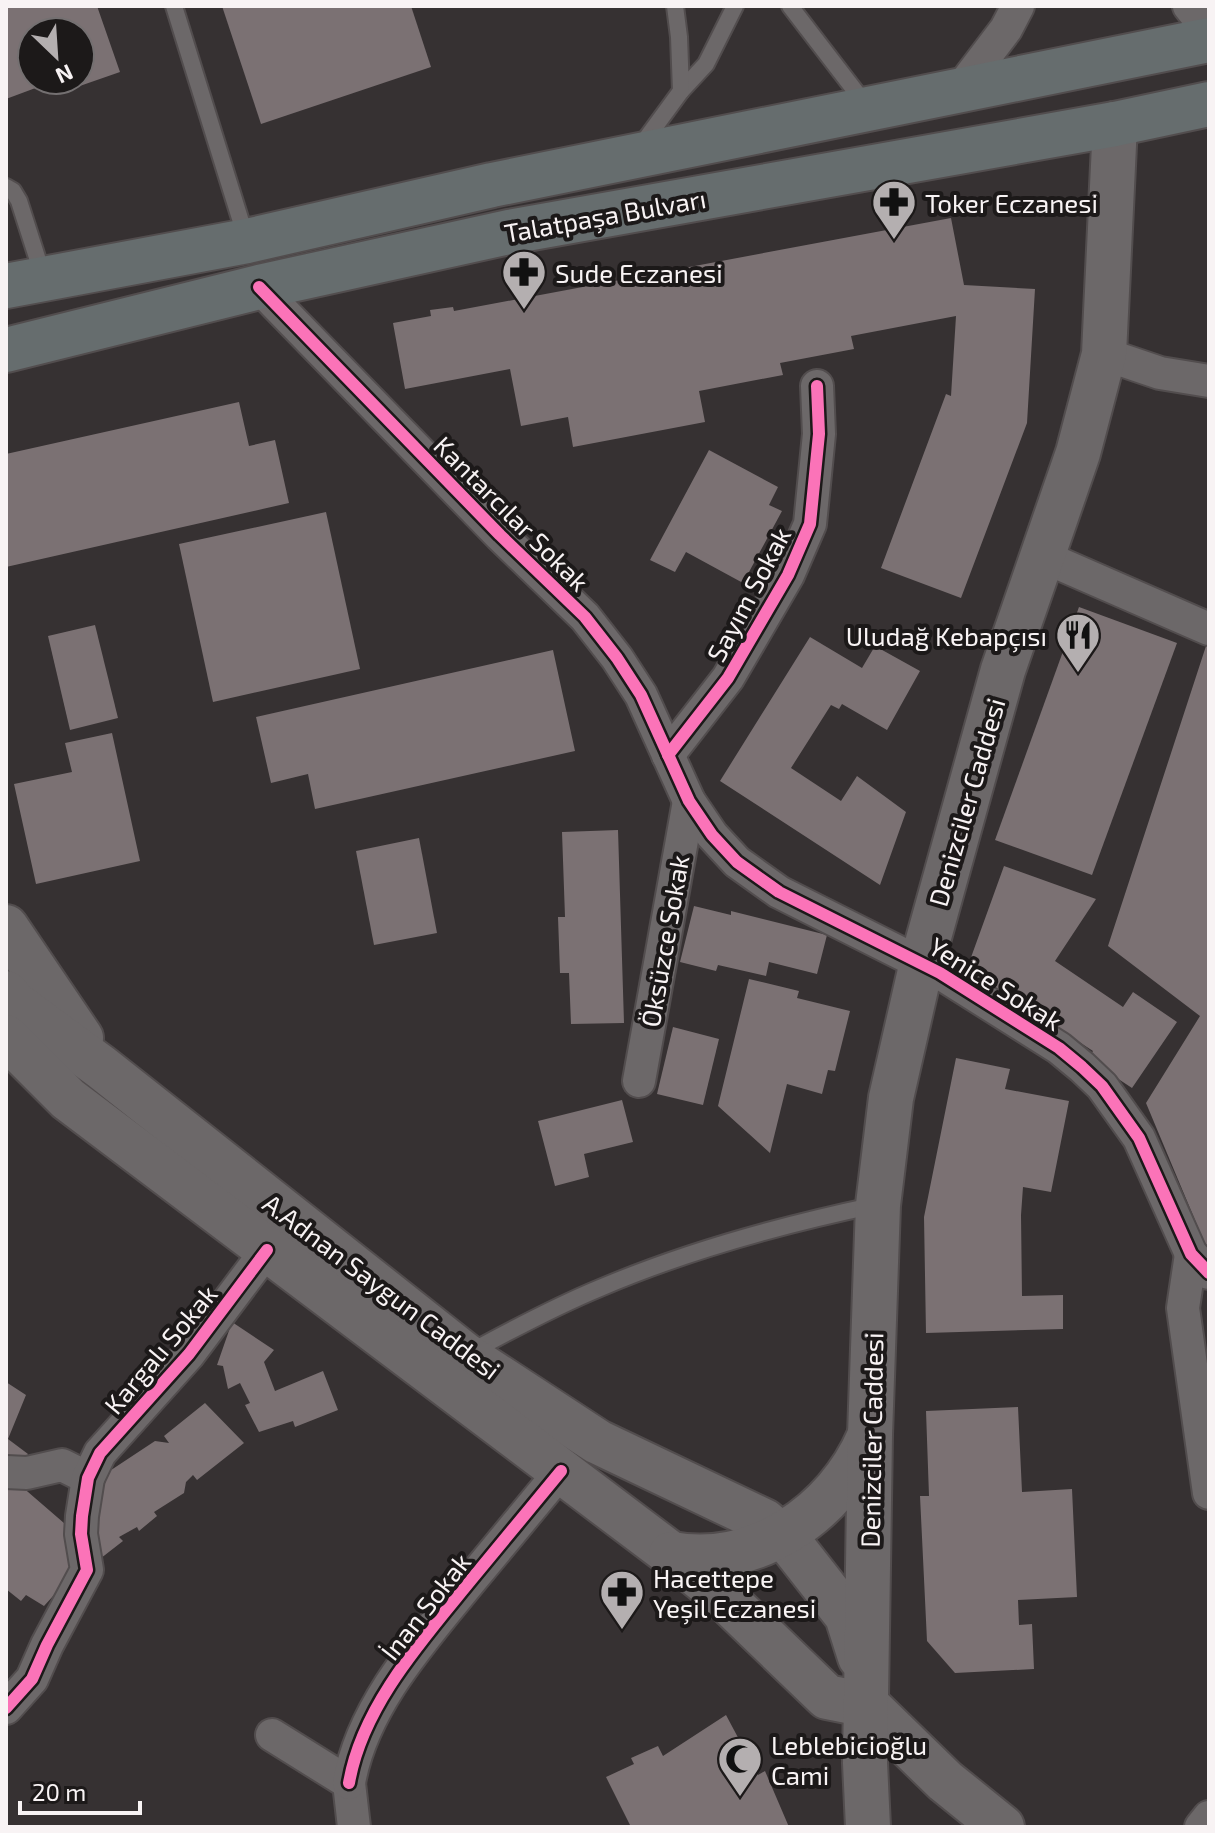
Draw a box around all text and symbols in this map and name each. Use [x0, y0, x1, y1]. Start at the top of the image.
north arrow [16, 16, 96, 96]
text: N [52, 60, 78, 90]
pharmacy icon: Toker Eczanesi [870, 178, 918, 241]
street label: Talatpaşa Bulvarı [502, 182, 709, 250]
place label: Toker Eczanesi [925, 187, 1098, 218]
pharmacy icon: Sude Eczanesi [500, 248, 548, 311]
place label: Sude Eczanesi [555, 257, 723, 288]
street label: Kantarcılar Sokak [428, 429, 596, 597]
street label: Sayım Sokak [700, 521, 796, 667]
restaurant icon: Uludağ Kebapçısı [1054, 611, 1102, 674]
place label: Uludağ Kebapçısı [846, 620, 1047, 653]
street label: Denizciler Caddesi [921, 694, 1011, 910]
street label: Öksüzce Sokak [634, 853, 694, 1029]
street label: Yenice Sokak [924, 930, 1068, 1036]
street label: A.Adnan Saygun Caddesi [257, 1187, 507, 1385]
street label: Kargalı Sokak [97, 1278, 223, 1420]
street label: Denizciler Caddesi [854, 1332, 888, 1548]
street label: İnan Sokak [374, 1546, 476, 1666]
place label: Hacettepe Yeşil Eczanesi [653, 1562, 816, 1625]
pharmacy icon: Hacettepe Yeşil Eczanesi [598, 1568, 646, 1631]
place label: Leblebicioğlu Cami [771, 1729, 927, 1790]
mosque icon: Leblebicioğlu Cami [716, 1735, 764, 1798]
scale bar [20, 1765, 140, 1815]
text: 20 m [32, 1777, 86, 1806]

